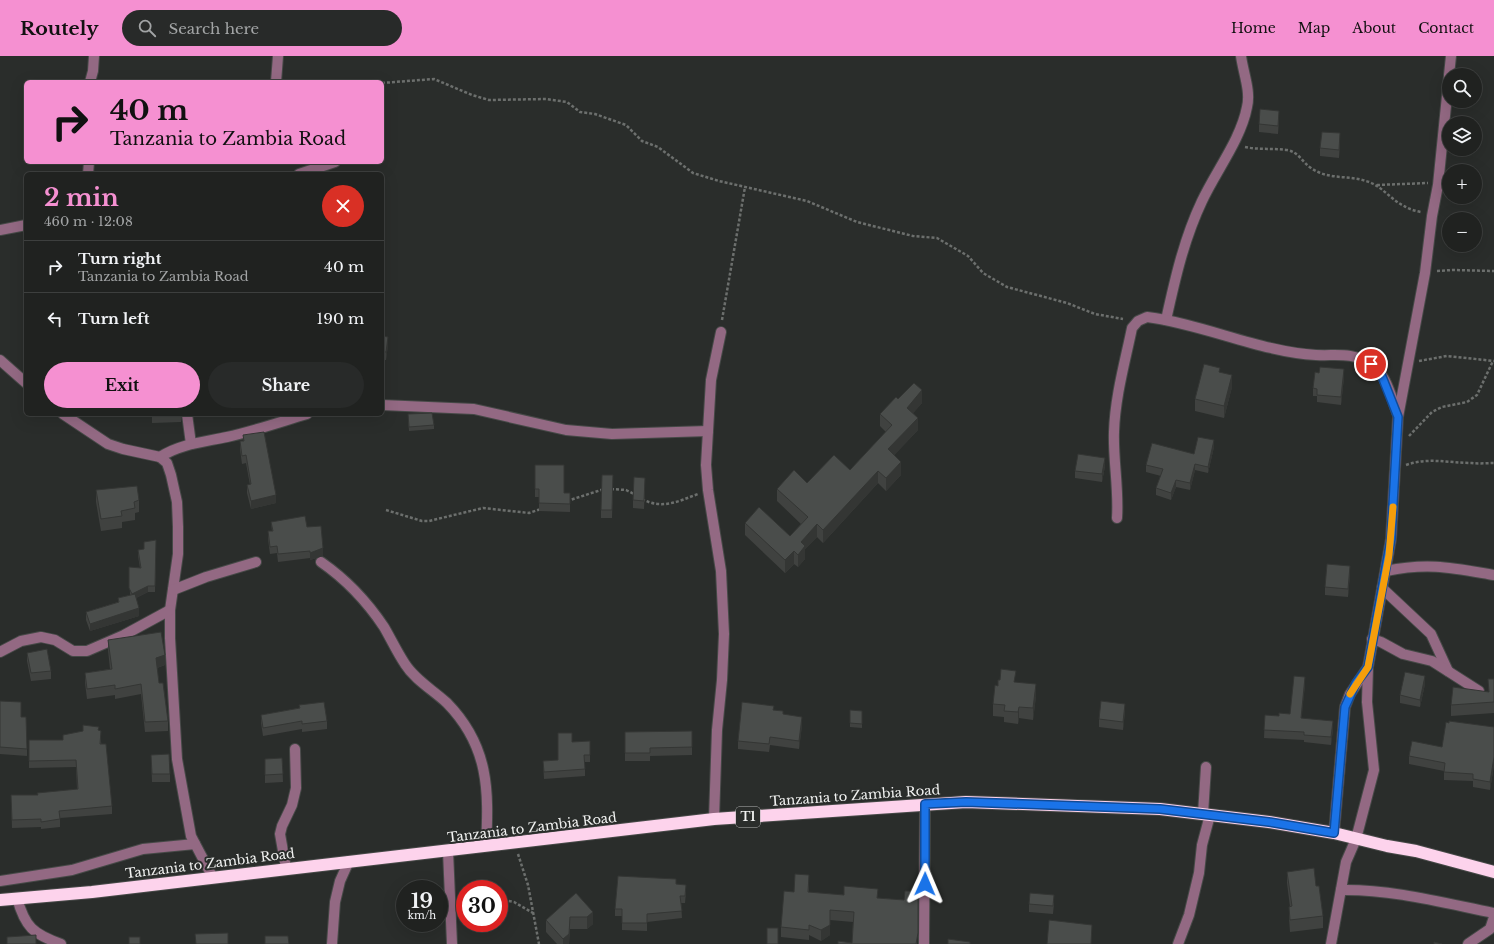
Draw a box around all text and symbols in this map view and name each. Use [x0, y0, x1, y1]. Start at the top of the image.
search box [122, 10, 402, 46]
text: Routely [20, 17, 98, 40]
icon: search [136, 17, 158, 39]
text: Search here [168, 19, 259, 38]
text: Home [1231, 19, 1276, 37]
text: Map [1298, 19, 1330, 37]
text: About [1352, 19, 1396, 37]
text: Contact [1418, 19, 1474, 37]
map controls [1442, 68, 1482, 252]
button: search [1442, 68, 1482, 108]
text: 40 m [110, 93, 188, 128]
icon: right [44, 96, 96, 148]
button: layers [1442, 116, 1482, 156]
text: Tanzania to Zambia Road [110, 128, 346, 150]
button: + [1442, 164, 1482, 204]
text: 2 min [44, 183, 119, 212]
button: close [322, 185, 364, 227]
button: − [1442, 212, 1482, 252]
text: 460 m · 12:08 [44, 213, 133, 230]
text: Turn right [78, 249, 161, 268]
icon: right [44, 256, 66, 278]
text: 40 m [324, 257, 364, 276]
text: Tanzania to Zambia Road [78, 268, 249, 285]
icon: left [44, 308, 66, 330]
text: Turn left [78, 309, 149, 328]
text: 190 m [317, 309, 364, 328]
pin [1354, 347, 1388, 381]
icon: arrive [1360, 353, 1382, 375]
button: Exit [44, 362, 200, 408]
button: Share [208, 362, 364, 408]
street label: Tanzania to Zambia Road [769, 781, 941, 810]
road number: T1 [736, 807, 760, 827]
street label: Tanzania to Zambia Road [446, 809, 618, 846]
street label: Tanzania to Zambia Road [124, 845, 296, 882]
position arrow [904, 863, 946, 905]
speed limit sign: 30 [456, 880, 508, 932]
text: 19 [411, 889, 433, 913]
text: km/h [408, 909, 436, 922]

